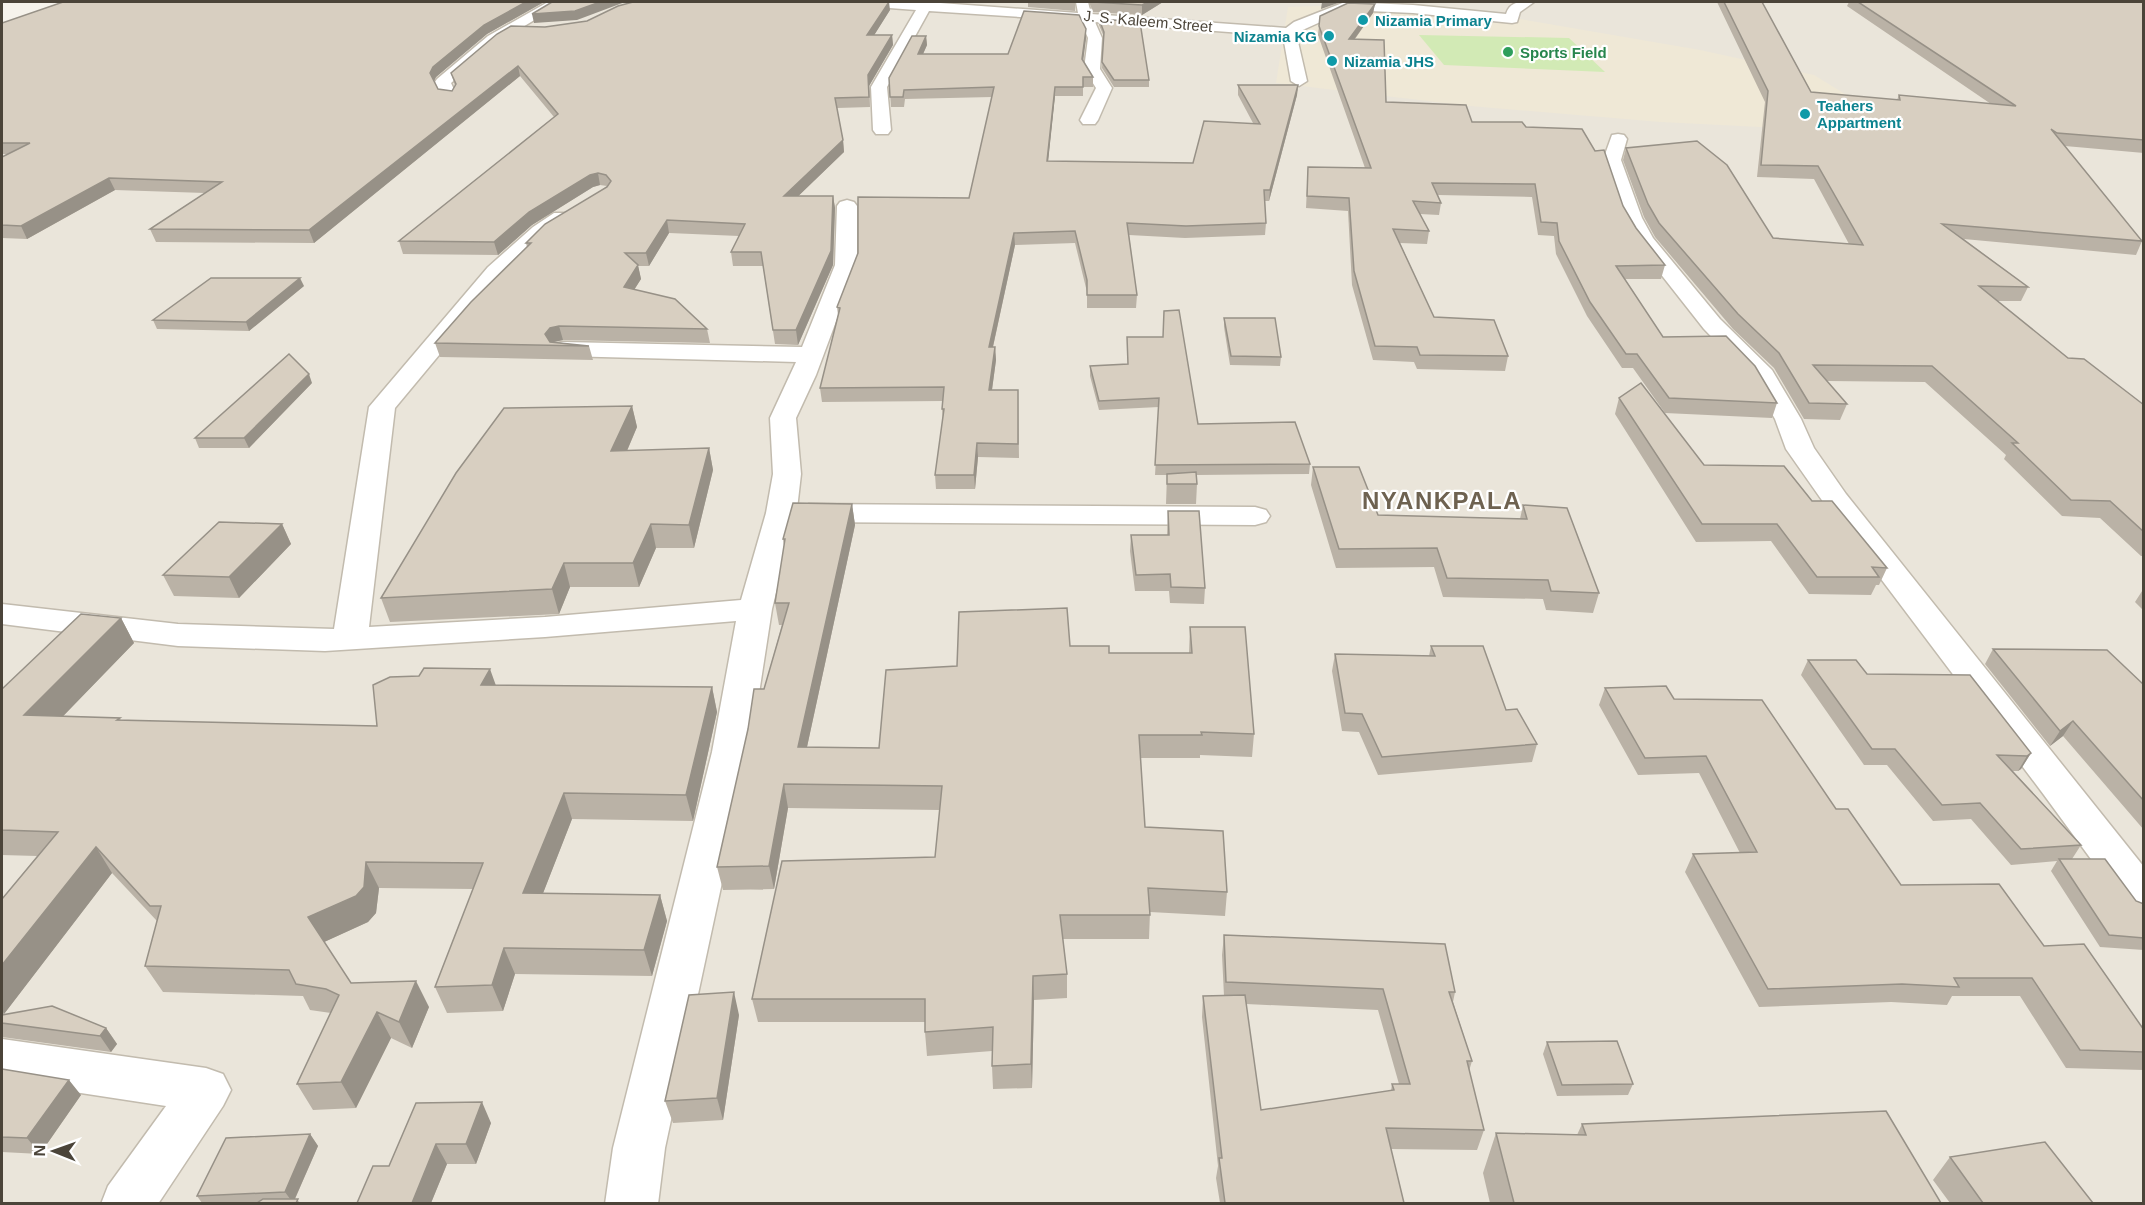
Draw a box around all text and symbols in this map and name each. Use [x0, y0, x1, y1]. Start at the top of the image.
street label: J. S. Kaleem Street [1083, 7, 1214, 35]
place label: Nizamia Primary [1375, 12, 1492, 29]
marker: Nizamia Primary [1356, 13, 1370, 27]
place label: Nizamia KG [1234, 28, 1317, 45]
marker: Nizamia KG [1322, 29, 1336, 43]
place label: Sports Field [1520, 44, 1607, 61]
marker: Sports Field [1501, 45, 1515, 59]
place label: Nizamia JHS [1344, 53, 1434, 70]
marker: Nizamia JHS [1325, 54, 1339, 68]
place label: Teahers Appartment [1817, 97, 1901, 131]
marker: Teahers Appartment [1798, 107, 1812, 121]
district label: NYANKPALA [1362, 487, 1522, 514]
north arrow [24, 1121, 84, 1181]
text: N [31, 1145, 48, 1157]

